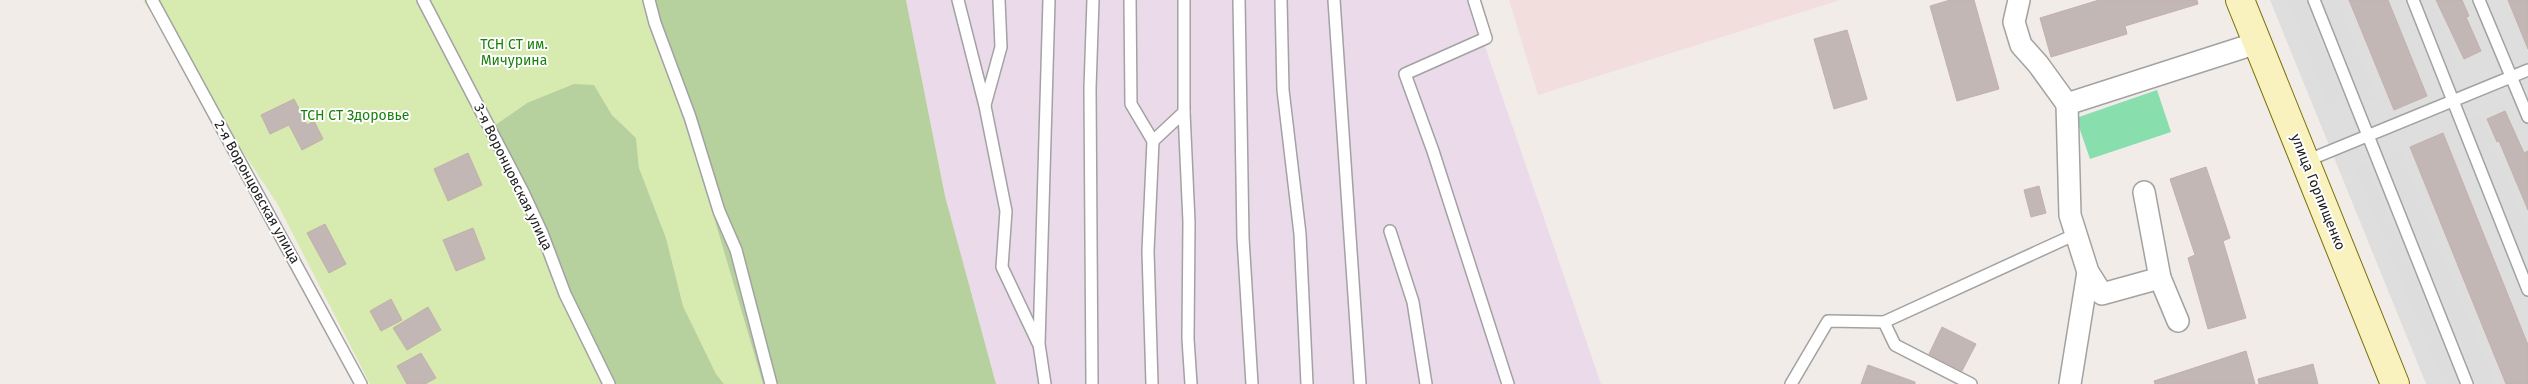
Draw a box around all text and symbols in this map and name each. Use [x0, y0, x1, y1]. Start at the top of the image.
park label: ТСН СТ им. Мичурина [480, 36, 548, 69]
street label: 3-я Воронцовская улица [470, 101, 556, 253]
park label: ТСН СТ Здоровье [301, 107, 409, 124]
street label: 2-я Воронцовская улица [211, 117, 303, 267]
street label: улица Горпищенко [2287, 131, 2349, 253]

